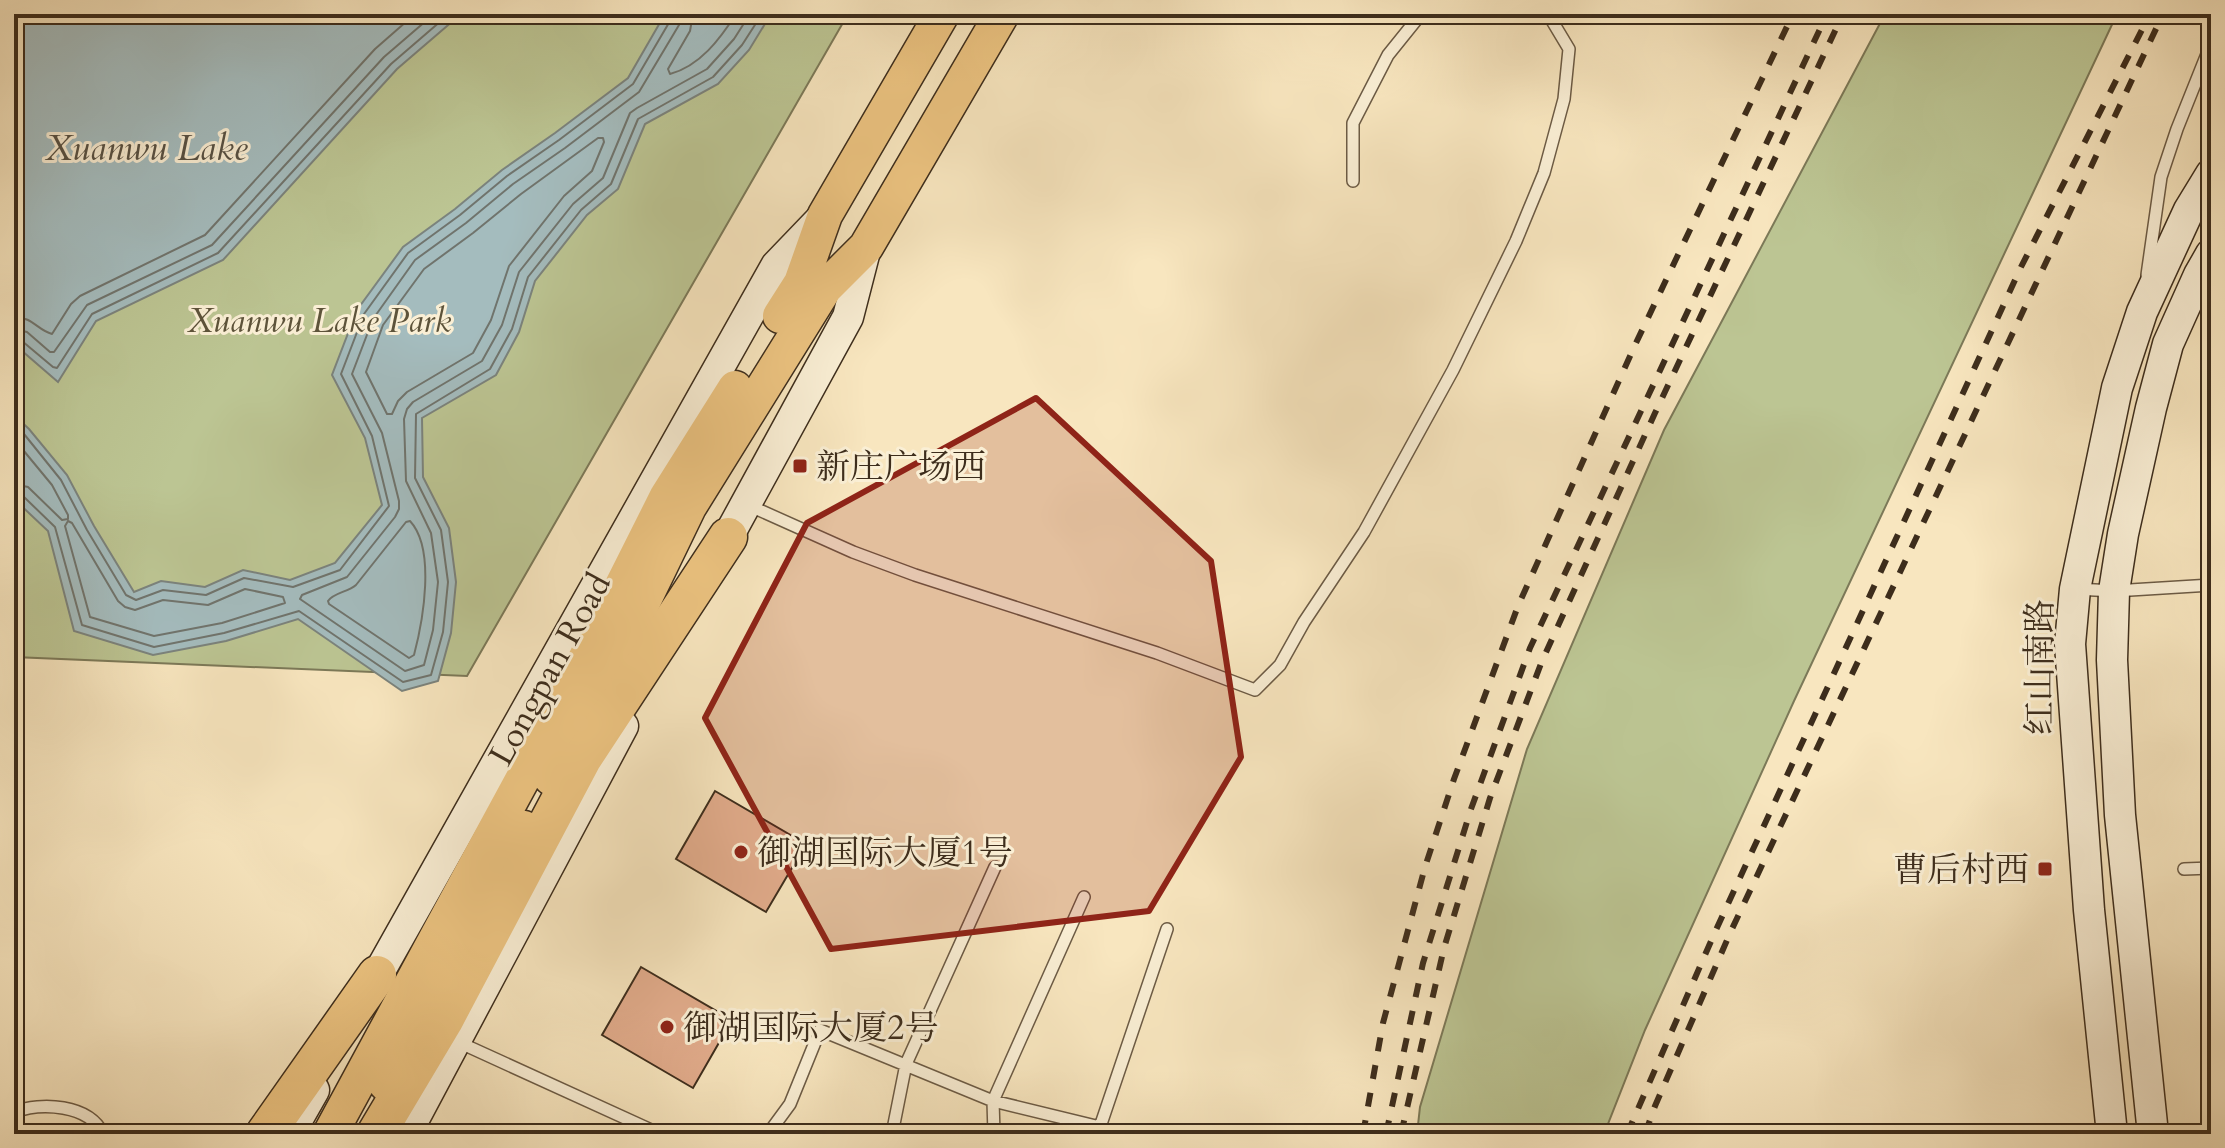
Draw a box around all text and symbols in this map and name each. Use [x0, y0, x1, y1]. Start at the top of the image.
water label: Xuanwu Lake [44, 124, 249, 173]
park label: Xuanwu Lake Park [187, 298, 452, 344]
place label: 新庄广场西 [816, 444, 986, 490]
marker: 新庄广场西 [791, 457, 809, 475]
street label: Longpan Road [478, 565, 622, 774]
street label: 红山南路 [2017, 599, 2063, 735]
place label: 御湖国际大厦1号 [757, 830, 1012, 876]
marker: 御湖国际大厦1号 [732, 843, 750, 861]
place label: 曹后村西 [1893, 847, 2029, 893]
marker: 曹后村西 [2036, 860, 2054, 878]
place label: 御湖国际大厦2号 [683, 1005, 938, 1051]
marker: 御湖国际大厦2号 [658, 1018, 676, 1036]

